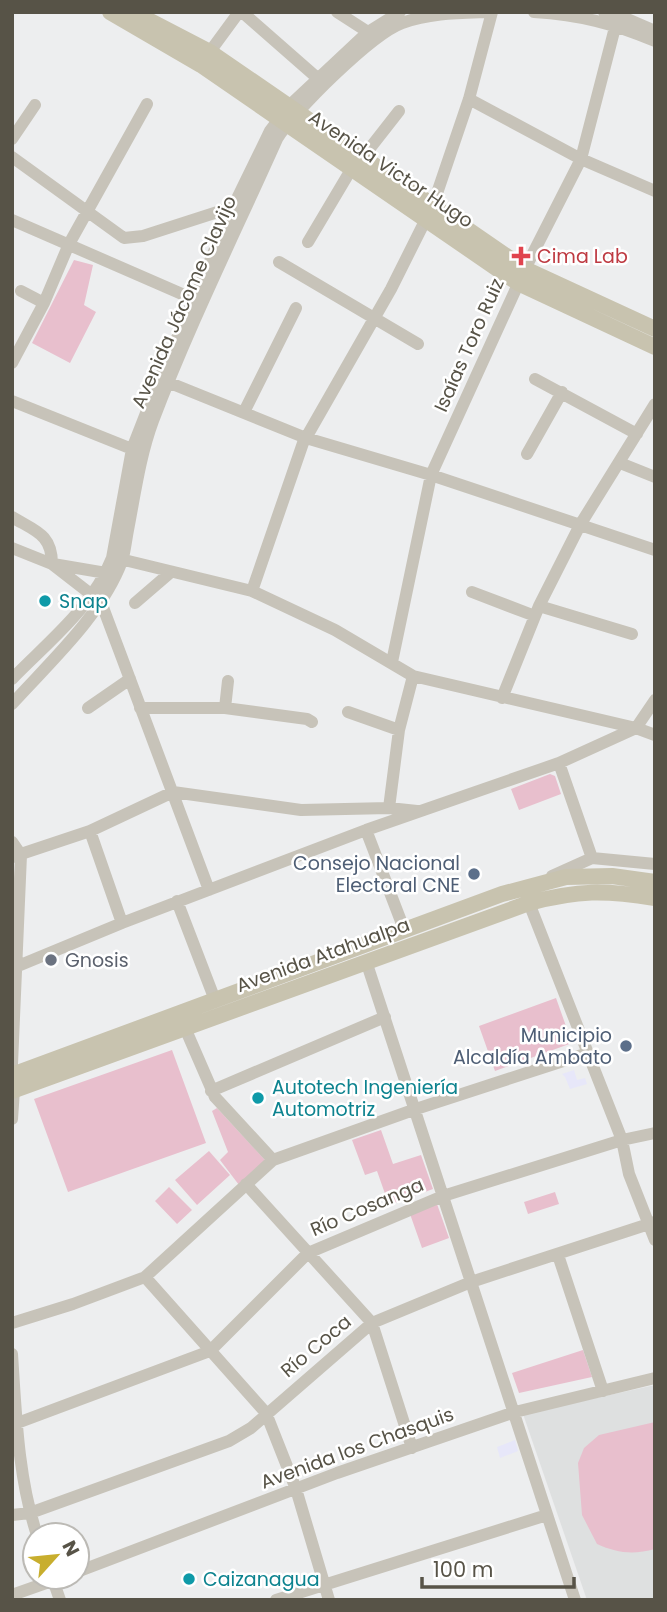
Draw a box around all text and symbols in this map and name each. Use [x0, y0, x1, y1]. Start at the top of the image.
street label: Avenida Victor Hugo [303, 104, 479, 234]
street label: Avenida Jácome Clavijo [125, 191, 243, 413]
place label: Cima Lab [537, 243, 628, 270]
marker: Cima Lab [511, 246, 531, 266]
street label: Isaías Toro Ruiz [427, 274, 511, 416]
place label: Snap [59, 588, 108, 615]
marker: Snap [37, 593, 53, 609]
place label: Consejo Nacional Electoral CNE [293, 850, 460, 899]
marker: Consejo Nacional Electoral CNE [466, 866, 482, 882]
street label: Avenida Atahualpa [232, 911, 414, 999]
place label: Gnosis [65, 947, 129, 974]
marker: Gnosis [43, 952, 59, 968]
place label: Municipio Alcaldía Ambato [453, 1022, 612, 1071]
marker: Municipio Alcaldía Ambato [618, 1038, 634, 1054]
place label: Autotech Ingeniería Automotriz [272, 1074, 458, 1123]
marker: Autotech Ingeniería Automotriz [250, 1090, 266, 1106]
street label: Río Cosanga [306, 1171, 428, 1243]
street label: Río Coca [275, 1308, 357, 1384]
street label: Avenida los Chasquis [257, 1400, 457, 1496]
north arrow [21, 1521, 91, 1591]
text: N [55, 1536, 86, 1561]
scale bar [422, 1546, 574, 1590]
text: 100 m [433, 1555, 493, 1584]
place label: Caizanagua [203, 1566, 320, 1593]
marker: Caizanagua [181, 1571, 197, 1587]

